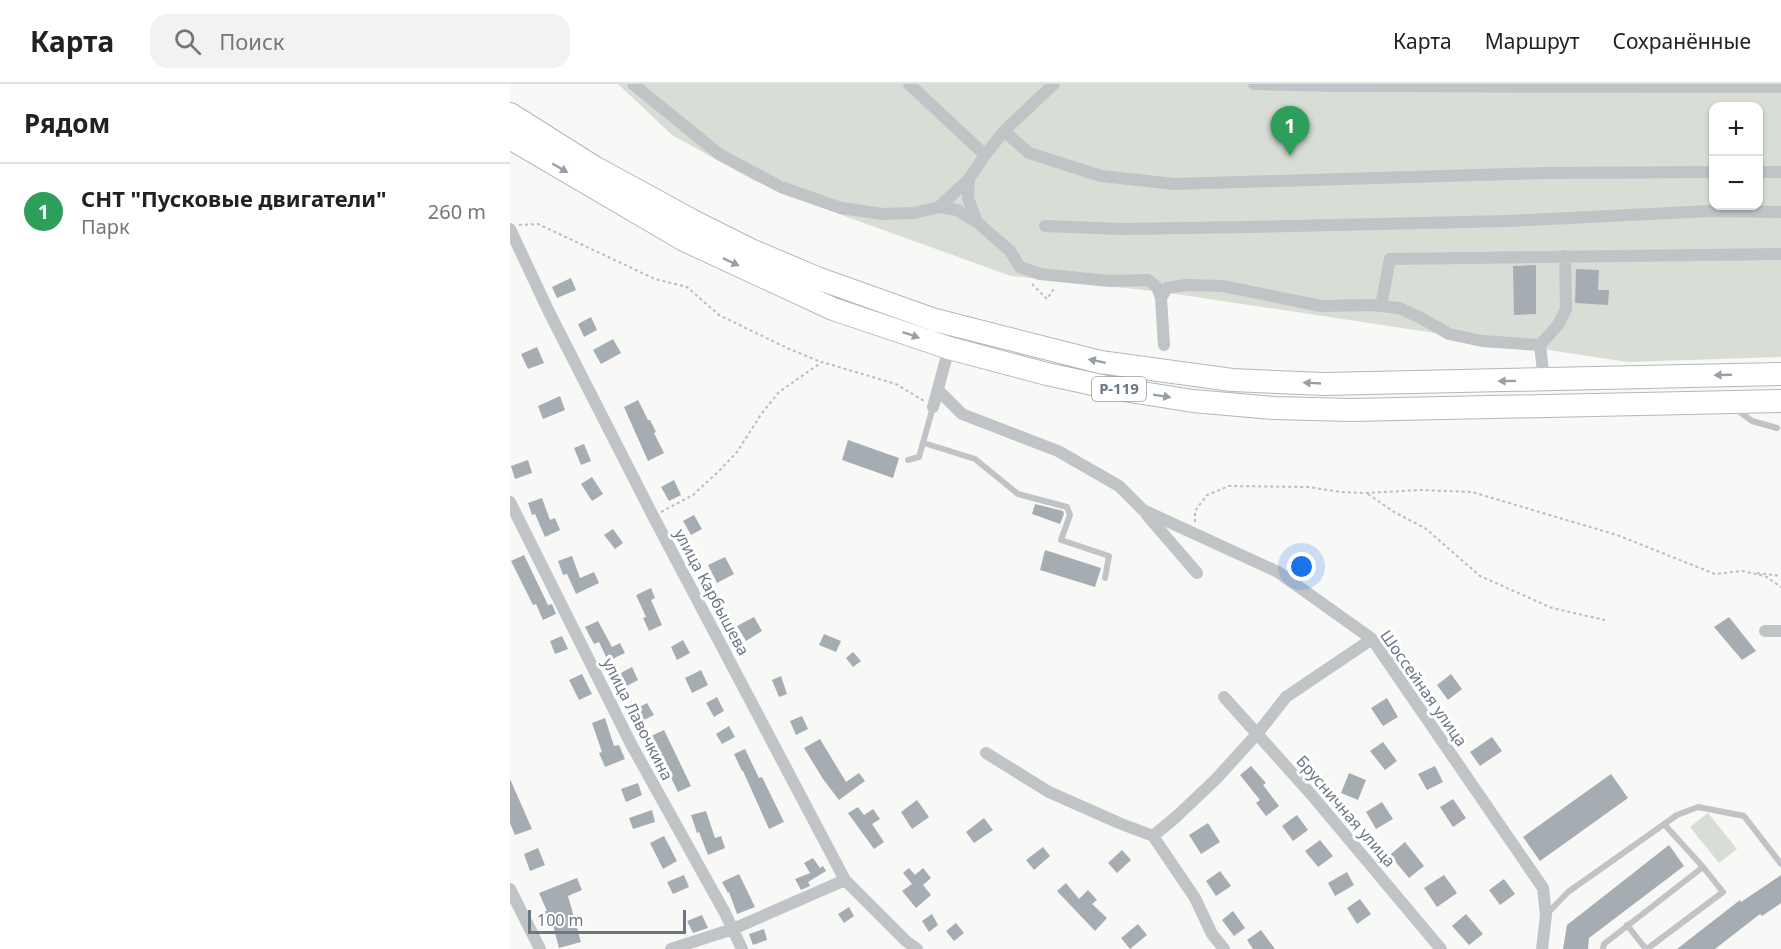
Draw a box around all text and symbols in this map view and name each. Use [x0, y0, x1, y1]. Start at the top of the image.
search box [150, 14, 570, 68]
text: Карта [30, 22, 114, 60]
icon: search [171, 25, 204, 58]
text: Поиск [219, 26, 285, 56]
text: Карта [1393, 27, 1452, 55]
text: Маршрут [1485, 27, 1580, 55]
text: Сохранённые [1613, 27, 1751, 55]
map controls [1709, 102, 1763, 210]
button: + [1709, 102, 1763, 156]
text: Рядом [24, 105, 110, 141]
pin: 1 [1270, 106, 1310, 156]
button: − [1709, 156, 1763, 210]
one-way arrow [552, 163, 569, 173]
text: СНТ "Пусковые двигатели" [81, 183, 387, 213]
text: 1 [38, 198, 49, 225]
text: 260 m [428, 198, 486, 225]
text: Парк [81, 213, 130, 240]
one-way arrow [722, 257, 740, 267]
one-way arrow [902, 331, 920, 341]
one-way arrow [1087, 356, 1106, 365]
one-way arrow [1713, 371, 1732, 380]
one-way arrow [1497, 376, 1516, 386]
road number: Р-119 [1092, 377, 1146, 401]
one-way arrow [1302, 379, 1321, 388]
one-way arrow [1152, 391, 1171, 400]
street label: улица Карбышева [669, 525, 755, 659]
your location [1287, 552, 1316, 581]
street label: Шоссейная улица [1375, 625, 1473, 751]
street label: улица Лавочкина [598, 654, 678, 784]
street label: Брусничная улица [1291, 750, 1401, 872]
scale bar [528, 907, 686, 934]
text: 100 m [537, 909, 584, 931]

